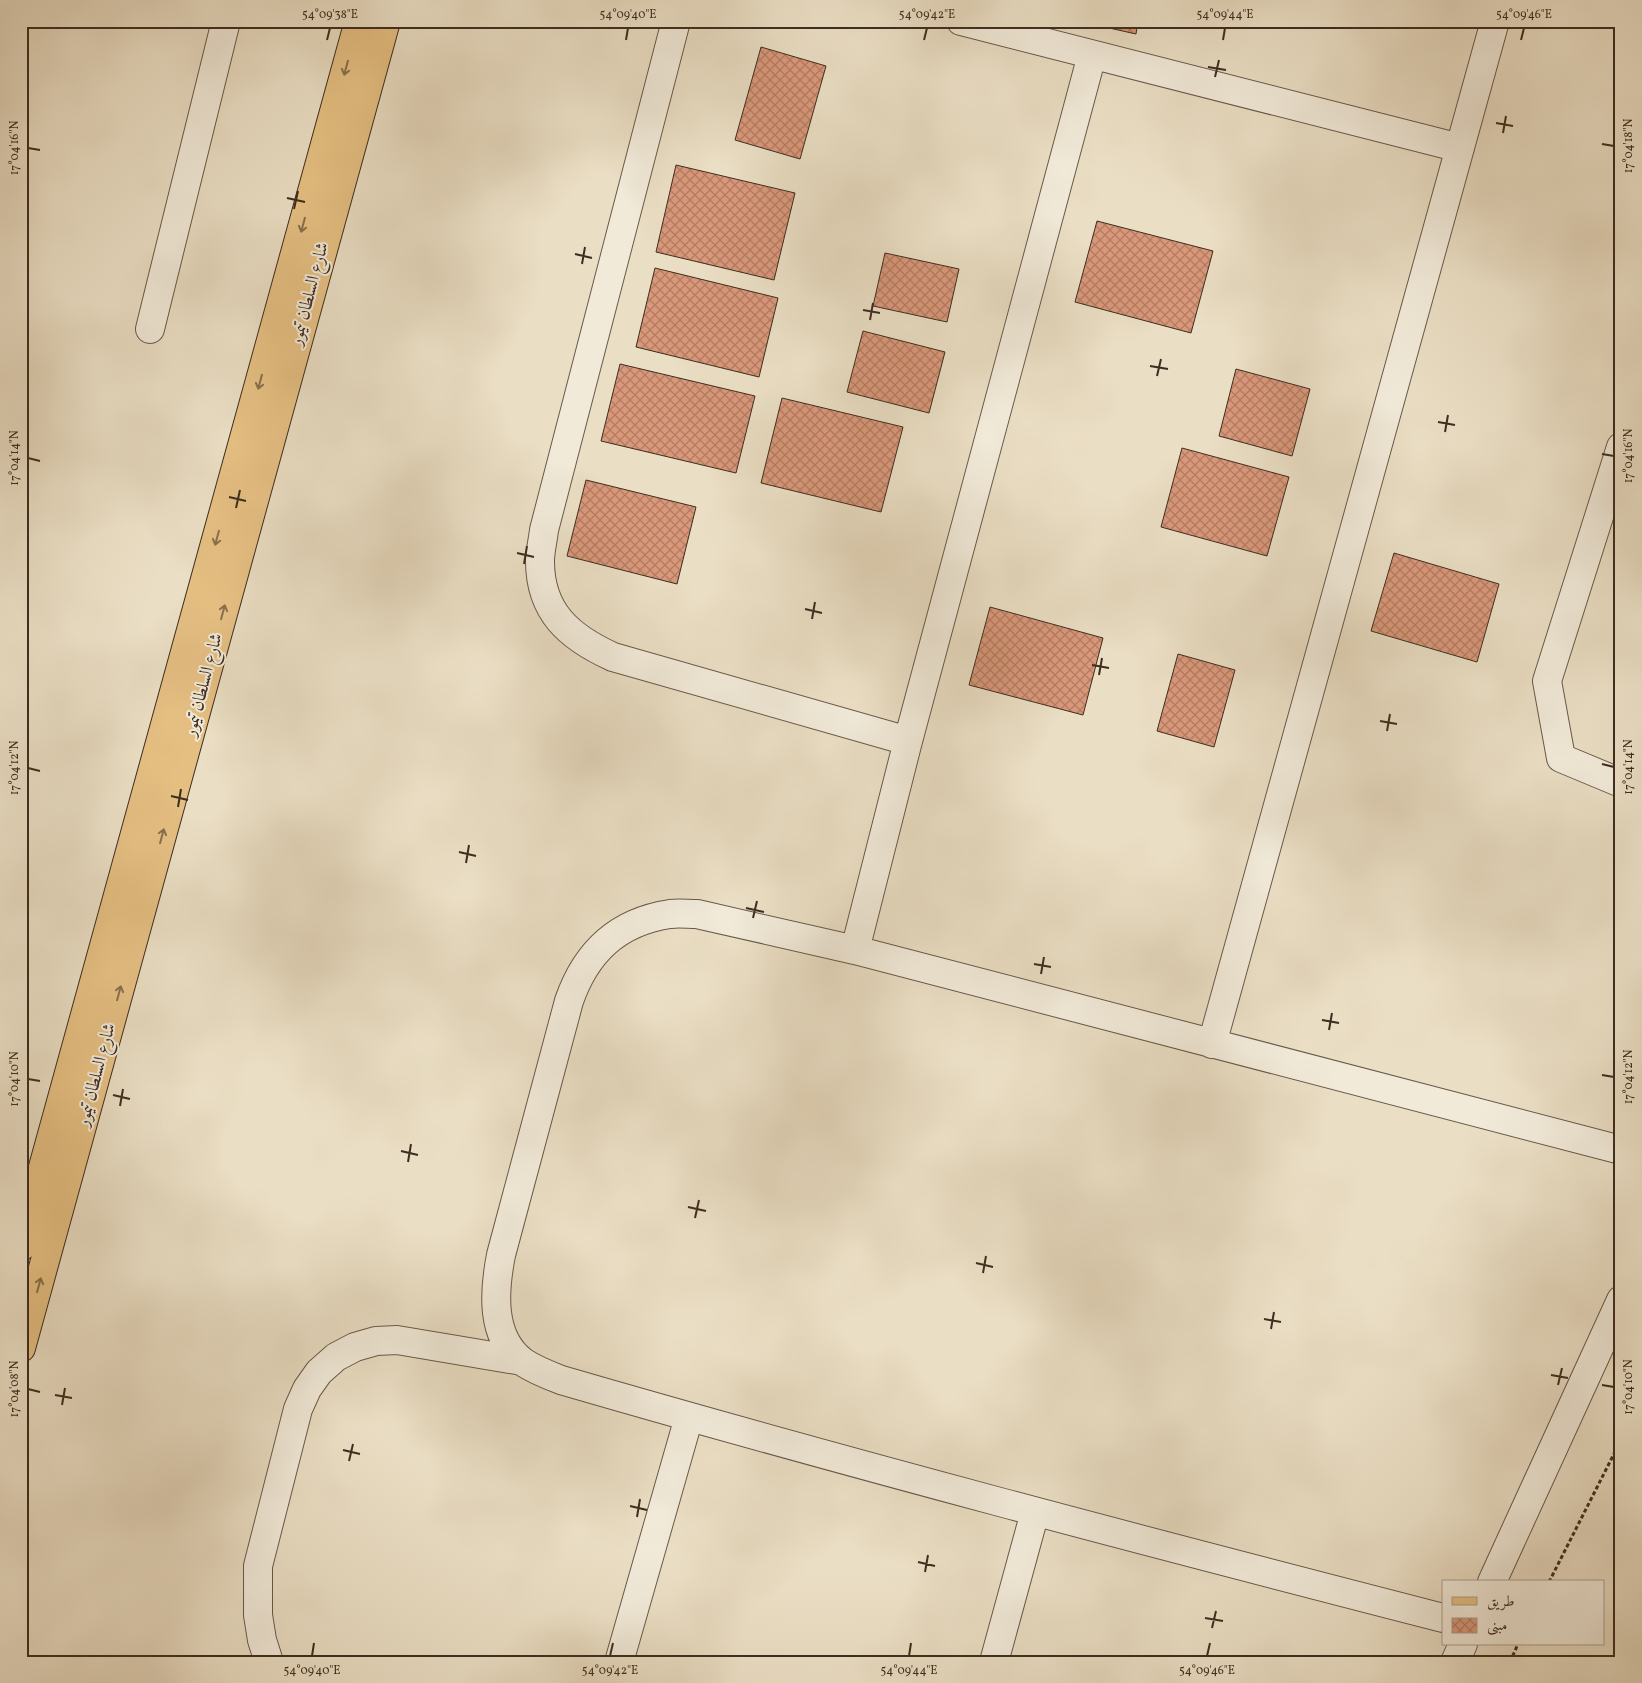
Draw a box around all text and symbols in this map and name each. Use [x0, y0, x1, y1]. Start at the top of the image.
text: 54°09'38"E [302, 7, 358, 23]
text: 54°09'40"E [600, 7, 656, 23]
text: 54°09'42"E [899, 7, 955, 23]
text: 54°09'44"E [1197, 7, 1253, 23]
text: 54°09'46"E [1496, 7, 1552, 23]
one-way arrow [341, 60, 350, 76]
text: 17°04'18"N [1621, 119, 1637, 173]
text: 17°04'16"N [7, 121, 23, 175]
one-way arrow [298, 217, 307, 233]
street label: شارع السلطان تيمور [284, 239, 337, 351]
one-way arrow [255, 373, 264, 389]
text: 17°04'16"N [1621, 429, 1637, 483]
text: 17°04'14"N [7, 430, 23, 486]
one-way arrow [212, 530, 221, 546]
one-way arrow [219, 604, 229, 620]
street label: شارع السلطان تيمور [178, 630, 231, 742]
text: 17°04'14"N [1621, 739, 1637, 795]
text: 17°04'12"N [7, 741, 23, 795]
one-way arrow [158, 829, 167, 845]
one-way arrow [115, 985, 125, 1001]
street label: شارع السلطان تيمور [71, 1020, 124, 1132]
text: 17°04'12"N [1621, 1050, 1637, 1104]
text: 17°04'10"N [7, 1051, 23, 1107]
one-way arrow [35, 1277, 45, 1293]
text: 17°04'10"N [1621, 1359, 1637, 1415]
text: 17°04'08"N [7, 1360, 23, 1417]
legend [1442, 1580, 1604, 1646]
text: طريق [1487, 1592, 1514, 1613]
text: مبنى [1487, 1616, 1507, 1637]
text: 54°09'40"E [284, 1663, 340, 1679]
text: 54°09'42"E [582, 1663, 638, 1679]
text: 54°09'44"E [881, 1663, 937, 1679]
text: 54°09'46"E [1179, 1663, 1235, 1679]

